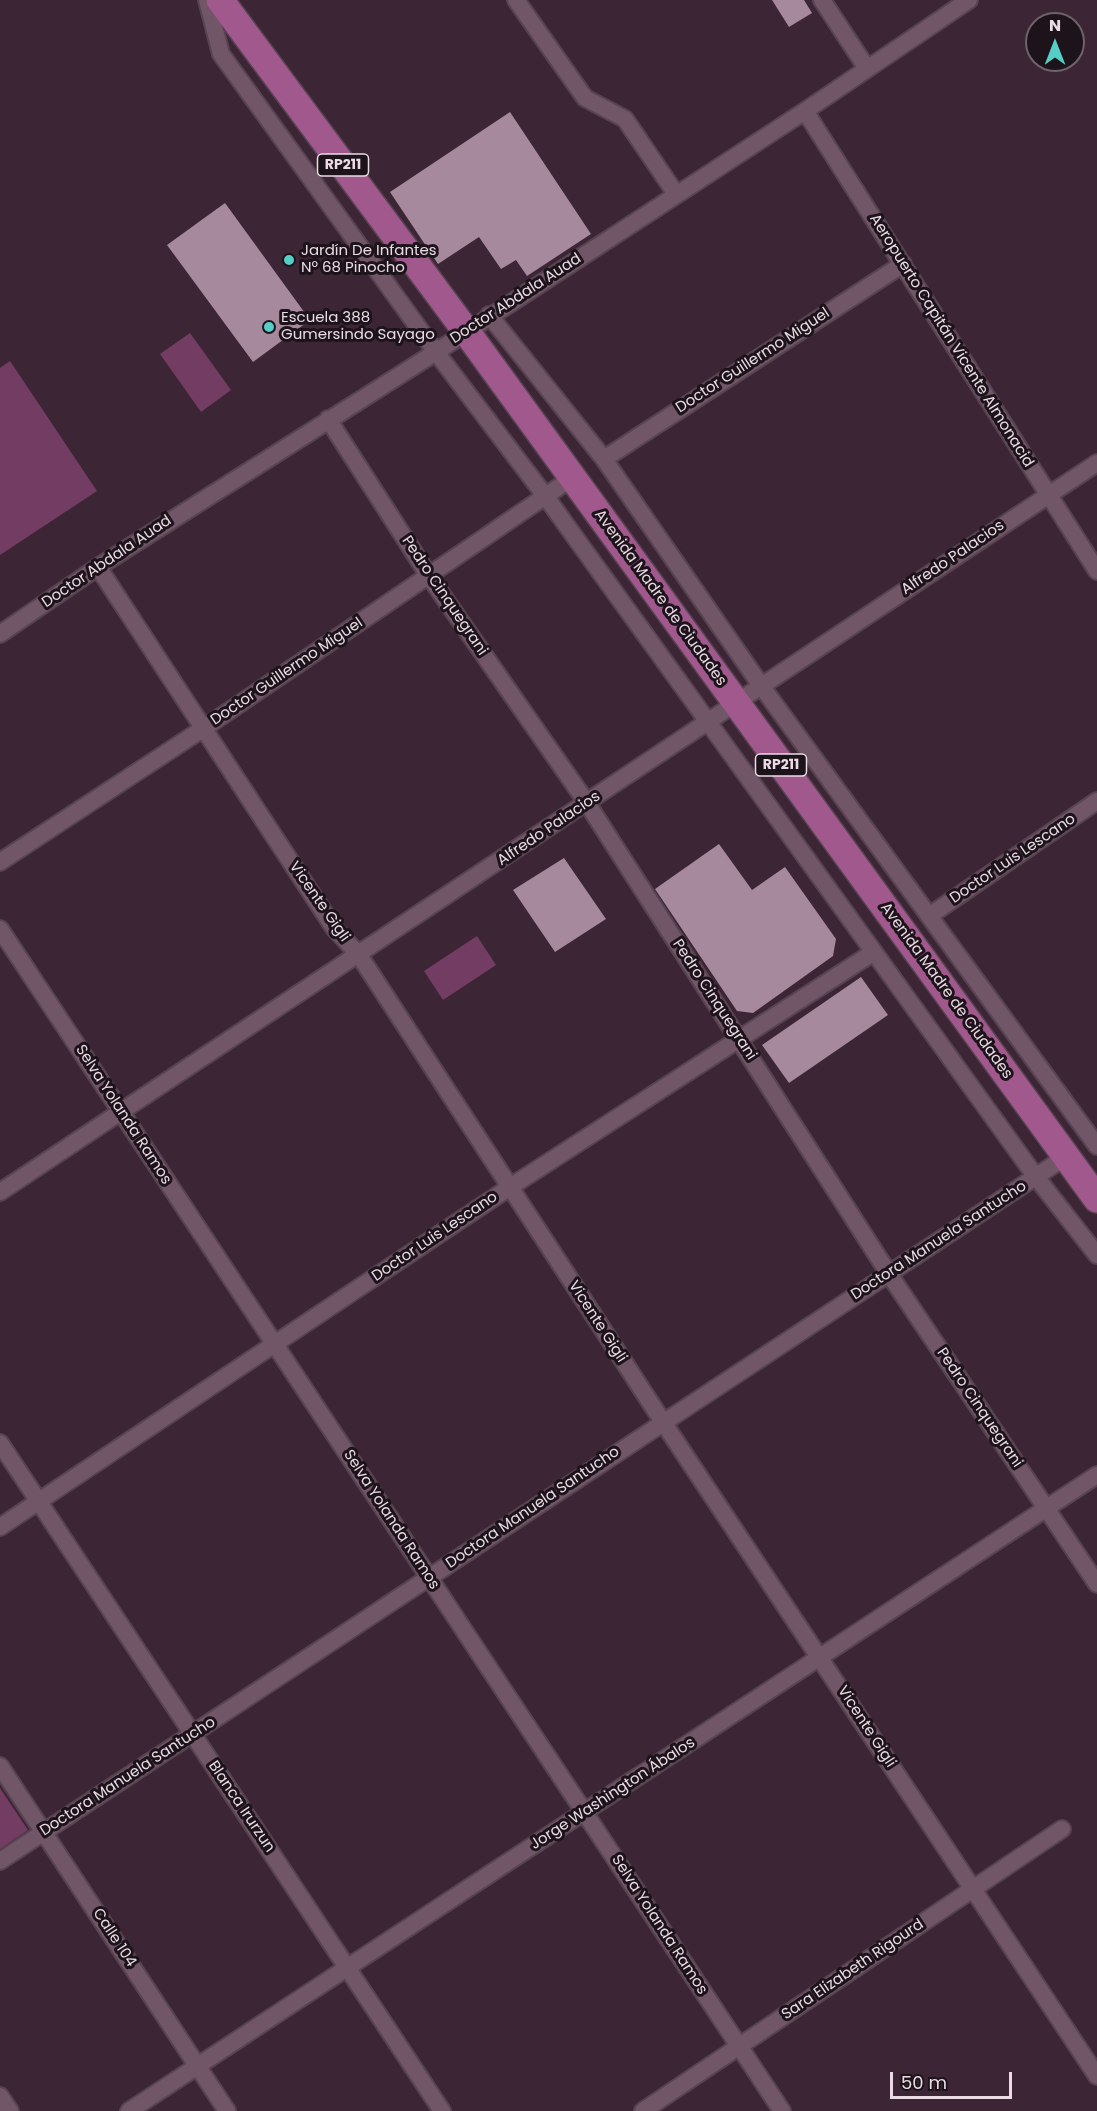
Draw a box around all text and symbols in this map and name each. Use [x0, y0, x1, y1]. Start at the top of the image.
north arrow [1025, 12, 1085, 72]
text: N [1049, 14, 1061, 37]
road number: RP211 [318, 154, 368, 176]
street label: Aeropuerto Capitán Vicente Almonacid [865, 211, 1037, 471]
place label: Jardín De Infantes Nº 68 Pinocho [301, 242, 437, 277]
street label: Doctor Abdala Auad [447, 250, 585, 348]
marker: Jardín De Infantes Nº 68 Pinocho [282, 253, 296, 267]
street label: Doctor Guillermo Miguel [673, 305, 833, 417]
place label: Escuela 388 Gumersindo Sayago [281, 309, 435, 344]
marker: Escuela 388 Gumersindo Sayago [262, 320, 276, 334]
street label: Avenida Madre de Ciudades [590, 506, 730, 690]
street label: Doctor Abdala Auad [39, 512, 175, 612]
street label: Alfredo Palacios [898, 517, 1008, 599]
street label: Pedro Cinquegrani [397, 533, 491, 659]
street label: Doctor Guillermo Miguel [208, 614, 366, 730]
road number: RP211 [756, 754, 806, 776]
street label: Alfredo Palacios [494, 788, 604, 870]
street label: Doctor Luis Lescano [947, 810, 1079, 908]
street label: Vicente Gigli [285, 859, 353, 945]
street label: Avenida Madre de Ciudades [876, 899, 1016, 1083]
street label: Pedro Cinquegrani [668, 936, 760, 1064]
street label: Selva Yolanda Ramos [71, 1042, 175, 1188]
street label: Doctora Manuela Santucho [848, 1178, 1030, 1304]
street label: Doctor Luis Lescano [369, 1188, 501, 1286]
street label: Vicente Gigli [564, 1278, 630, 1366]
street label: Pedro Cinquegrani [932, 1345, 1026, 1471]
street label: Doctora Manuela Santucho [443, 1443, 623, 1573]
street label: Selva Yolanda Ramos [339, 1447, 443, 1593]
street label: Vicente Gigli [833, 1683, 899, 1771]
street label: Doctora Manuela Santucho [37, 1714, 219, 1840]
street label: Jorge Washington Ábalos [527, 1734, 699, 1854]
street label: Blanca Irurzun [204, 1758, 278, 1856]
street label: Selva Yolanda Ramos [607, 1852, 711, 1998]
street label: Calle 104 [88, 1905, 140, 1971]
street label: Sara Elizabeth Rigourd [779, 1916, 927, 2024]
scale bar [893, 2060, 1014, 2098]
text: 50 m [901, 2070, 947, 2095]

